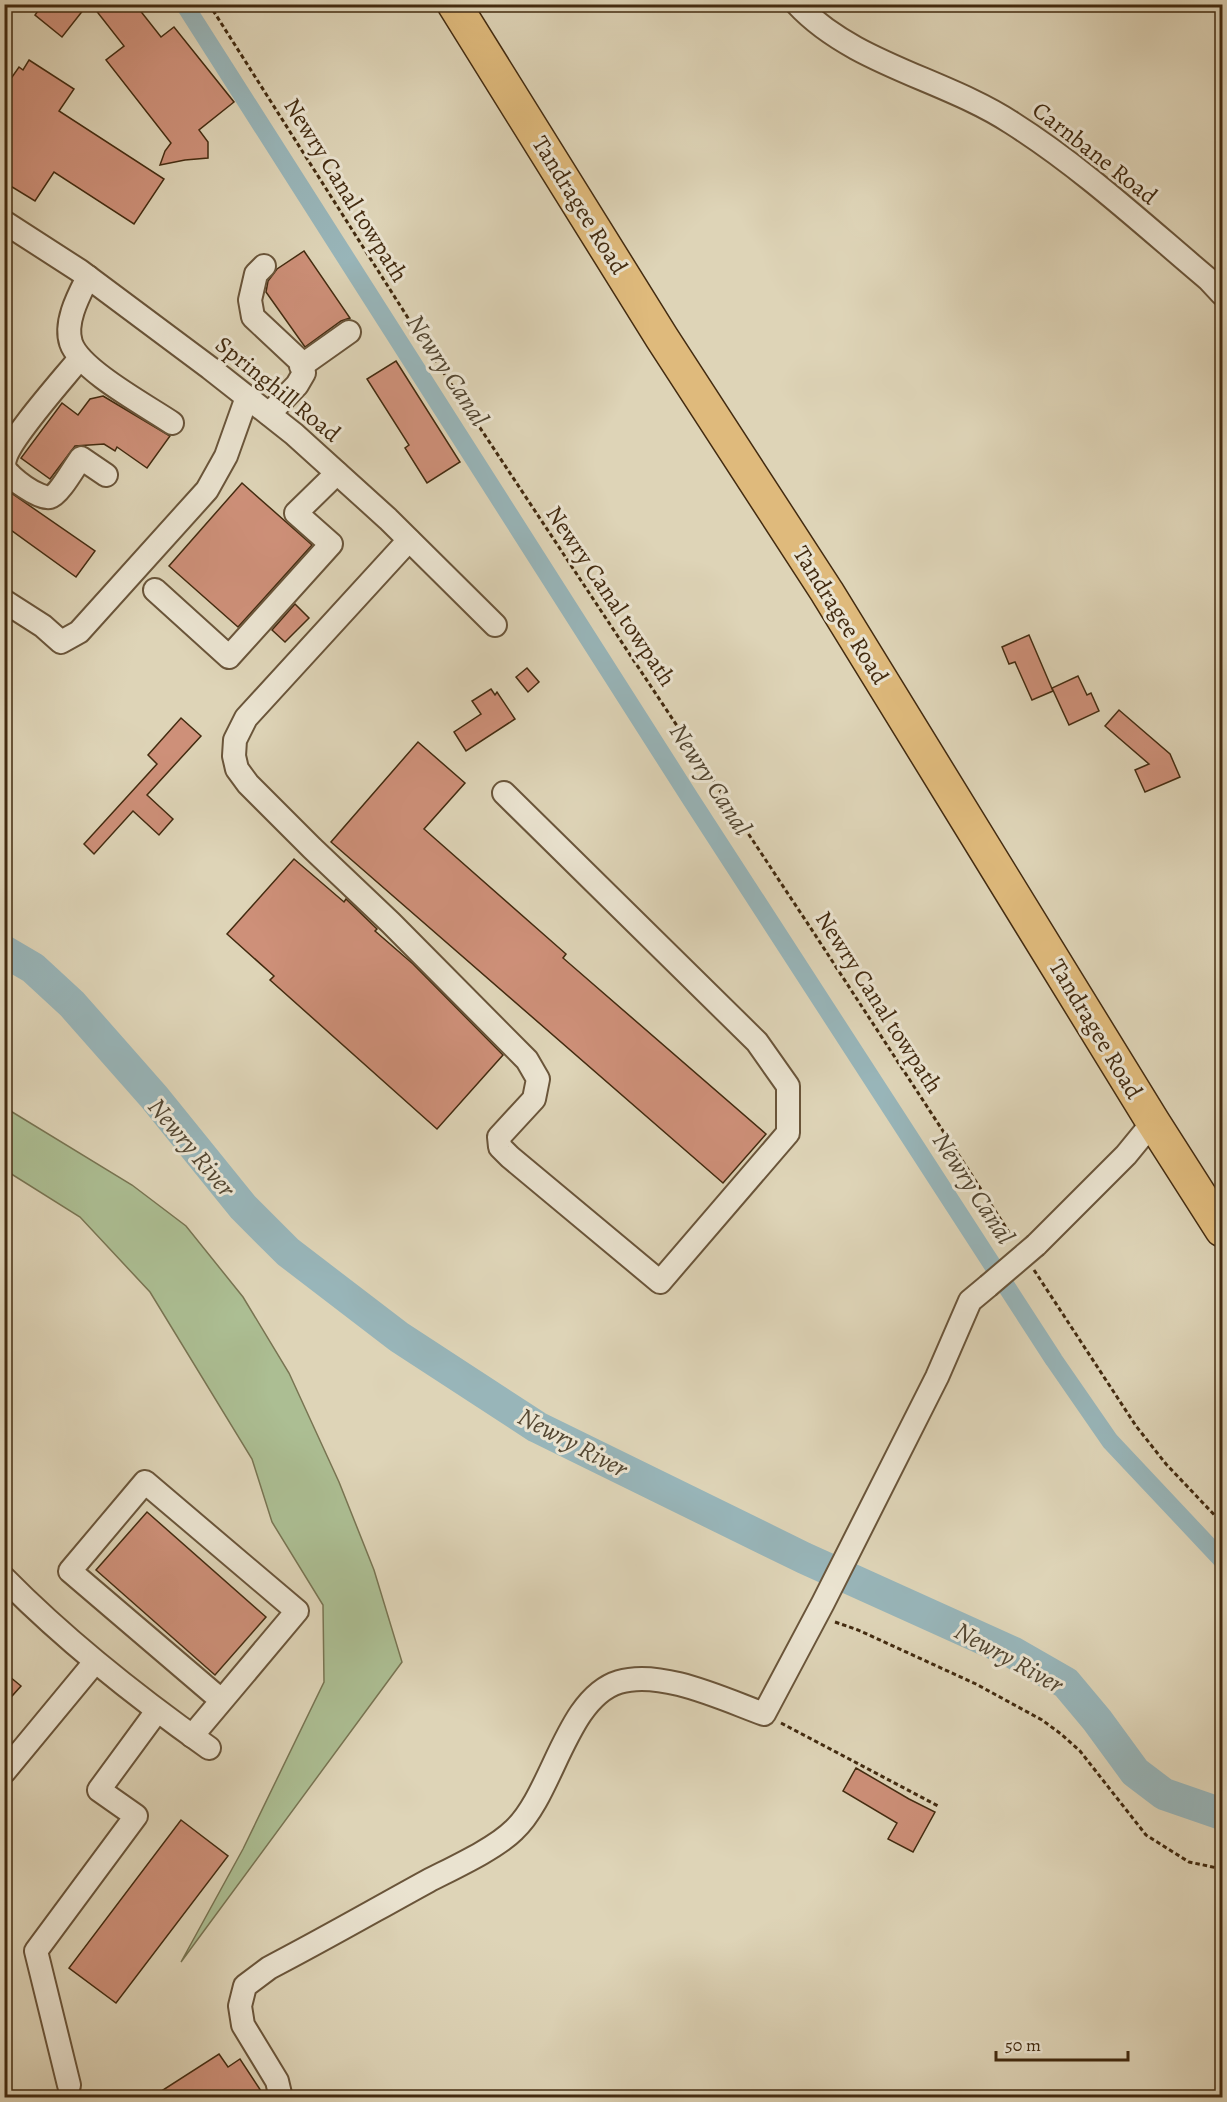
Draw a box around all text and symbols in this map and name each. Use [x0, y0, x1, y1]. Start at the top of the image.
street label: Newry Canal towpath [276, 92, 416, 288]
street label: Carnbane Road [1026, 94, 1164, 212]
street label: Tandragee Road [525, 130, 635, 280]
water label: Newry Canal [398, 307, 497, 434]
street label: Springhill Road [209, 329, 347, 450]
street label: Newry Canal towpath [539, 499, 684, 693]
street label: Tandragee Road [786, 540, 896, 690]
water label: Newry Canal [661, 716, 760, 843]
street label: Newry Canal towpath [808, 905, 950, 1100]
street label: Tandragee Road [1042, 953, 1150, 1105]
water label: Newry River [140, 1090, 244, 1205]
water label: Newry Canal [924, 1125, 1023, 1252]
water label: Newry River [512, 1399, 635, 1486]
water label: Newry River [948, 1613, 1070, 1702]
scale bar [996, 2024, 1128, 2062]
text: 50 m [1005, 2033, 1041, 2057]

